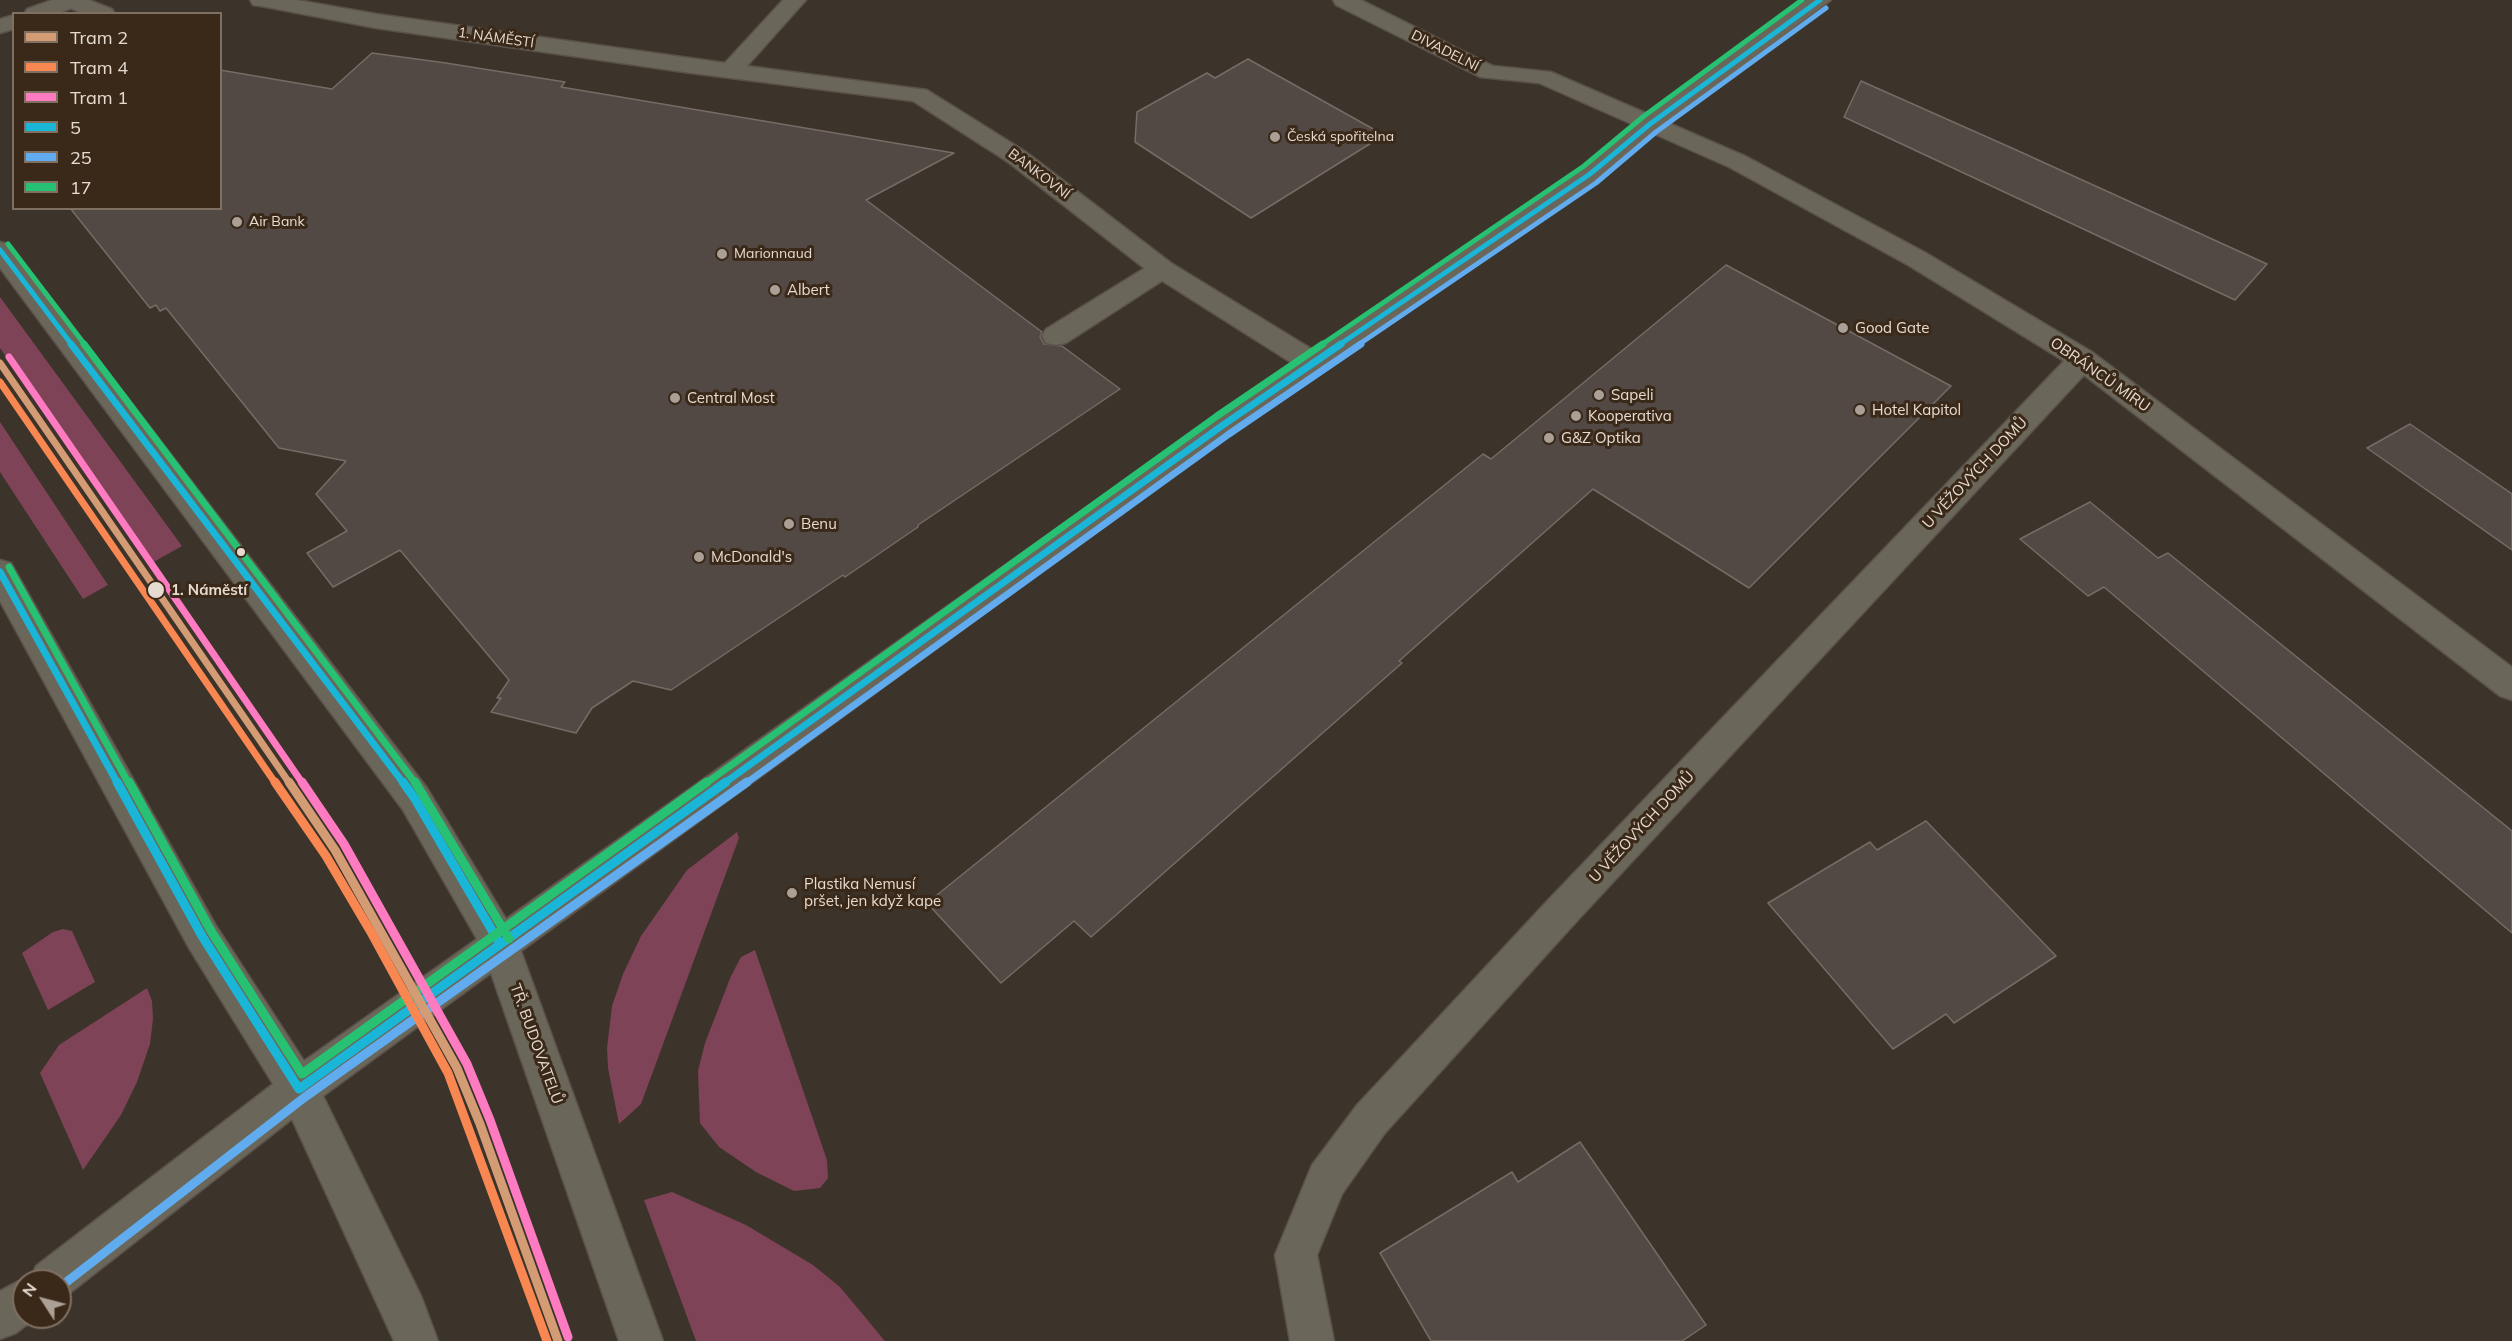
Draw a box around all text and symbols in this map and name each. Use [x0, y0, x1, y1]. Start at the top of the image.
legend [12, 12, 222, 210]
street label: 1. NÁMĚSTÍ [457, 24, 535, 52]
text: Tram 2 [70, 26, 128, 49]
street label: DIVADELNÍ [1408, 27, 1482, 75]
text: Tram 4 [70, 56, 128, 79]
text: Tram 1 [70, 86, 128, 109]
text: 5 [70, 116, 81, 139]
place label: Česká spořitelna [1287, 129, 1394, 145]
marker: Česká spořitelna [1268, 130, 1282, 144]
street label: BANKOVNÍ [1005, 145, 1073, 203]
text: 25 [70, 146, 92, 169]
text: 17 [70, 176, 92, 199]
place label: Air Bank [249, 214, 305, 230]
marker: Air Bank [230, 215, 244, 229]
place label: Marionnaud [734, 246, 812, 262]
marker: Marionnaud [715, 247, 729, 261]
place label: Albert [787, 281, 830, 299]
marker: Albert [768, 283, 782, 297]
place label: Good Gate [1855, 319, 1929, 337]
marker: Good Gate [1836, 321, 1850, 335]
street label: OBRÁNCŮ MÍRU [2047, 334, 2153, 416]
place label: Sapeli [1611, 386, 1654, 404]
marker: Sapeli [1592, 388, 1606, 402]
place label: Central Most [687, 389, 775, 407]
marker: Central Most [668, 391, 682, 405]
place label: Hotel Kapitol [1872, 401, 1961, 419]
marker: Hotel Kapitol [1853, 403, 1867, 417]
place label: Kooperativa [1588, 407, 1672, 425]
marker: Kooperativa [1569, 409, 1583, 423]
street label: U VĚŽOVÝCH DOMŮ [1919, 414, 2031, 532]
place label: G&Z Optika [1561, 429, 1641, 447]
marker: G&Z Optika [1542, 431, 1556, 445]
place label: Benu [801, 515, 837, 533]
marker: Benu [782, 517, 796, 531]
unlabelled marker [235, 546, 247, 558]
place label: McDonald's [711, 548, 792, 566]
marker: McDonald's [692, 550, 706, 564]
marker: 1. Náměstí [146, 580, 166, 600]
place label: 1. Náměstí [171, 581, 247, 599]
street label: U VĚŽOVÝCH DOMŮ [1586, 768, 1698, 886]
place label: Plastika Nemusí pršet, jen když kape [804, 875, 941, 910]
marker: Plastika Nemusí pršet, jen když kape [785, 886, 799, 900]
street label: TŘ. BUDOVATELŮ [506, 981, 566, 1107]
north arrow [12, 1269, 72, 1329]
text: N [17, 1279, 41, 1300]

